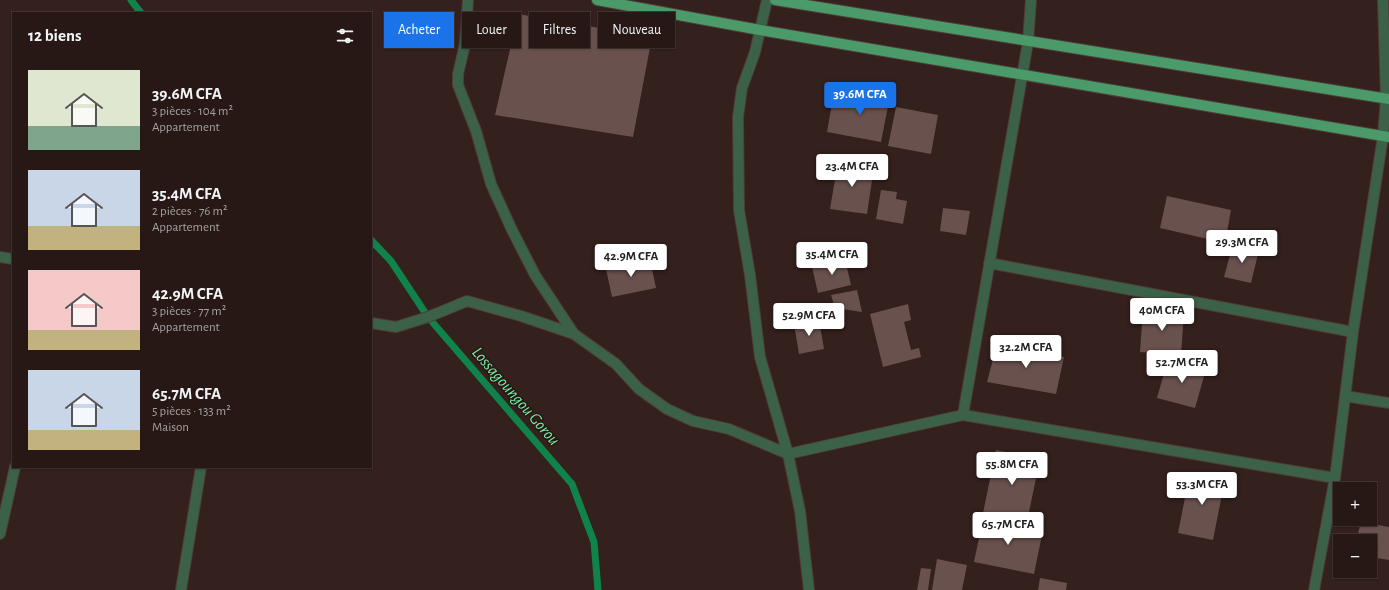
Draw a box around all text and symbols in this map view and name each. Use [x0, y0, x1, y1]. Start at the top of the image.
chip: Acheter [384, 12, 454, 48]
chip: Louer [462, 12, 521, 48]
chip: Filtres [529, 12, 590, 48]
chip: Nouveau [598, 12, 675, 48]
icon: filters [334, 25, 356, 47]
text: 12 biens [28, 27, 82, 44]
pin: 39.6M CFA [814, 82, 906, 116]
text: 39.6M CFA [152, 85, 222, 102]
icon: home [60, 86, 108, 134]
text: 39.6M CFA [833, 88, 887, 101]
text: 3 pièces · 104 m² [152, 105, 233, 118]
text: Appartement [152, 121, 220, 134]
pin: 23.4M CFA [806, 154, 898, 188]
text: 23.4M CFA [825, 160, 879, 173]
text: 35.4M CFA [152, 185, 222, 202]
icon: home [60, 186, 108, 234]
text: 2 pièces · 76 m² [152, 205, 228, 218]
text: Appartement [152, 221, 220, 234]
pin: 29.3M CFA [1196, 230, 1288, 264]
text: 29.3M CFA [1215, 236, 1269, 249]
pin: 35.4M CFA [786, 242, 878, 276]
pin: 42.9M CFA [585, 244, 677, 278]
text: 35.4M CFA [805, 248, 859, 261]
text: 42.9M CFA [604, 250, 658, 263]
text: 42.9M CFA [152, 285, 223, 302]
icon: home [60, 286, 108, 334]
pin: 40M CFA [1125, 298, 1199, 332]
pin: 52.9M CFA [763, 303, 855, 337]
text: 40M CFA [1139, 304, 1185, 317]
text: 3 pièces · 77 m² [152, 305, 226, 318]
text: 52.9M CFA [782, 309, 836, 322]
text: Appartement [152, 321, 220, 334]
pin: 32.2M CFA [980, 335, 1072, 369]
text: 32.2M CFA [999, 341, 1053, 354]
water label: Lossagoungou Gorou [469, 344, 563, 448]
pin: 52.7M CFA [1136, 350, 1228, 384]
text: 52.7M CFA [1156, 356, 1208, 369]
text: 65.7M CFA [152, 385, 221, 402]
icon: home [60, 386, 108, 434]
text: 5 pièces · 133 m² [152, 405, 231, 418]
text: Maison [152, 421, 189, 434]
pin: 55.8M CFA [966, 452, 1058, 486]
text: 55.8M CFA [985, 458, 1039, 471]
pin: 53.3M CFA [1156, 472, 1248, 506]
text: 53.3M CFA [1176, 478, 1228, 491]
map controls [1333, 482, 1377, 578]
button: + [1333, 482, 1377, 526]
pin: 65.7M CFA [962, 512, 1054, 546]
text: 65.7M CFA [982, 518, 1034, 531]
button: − [1333, 534, 1377, 578]

